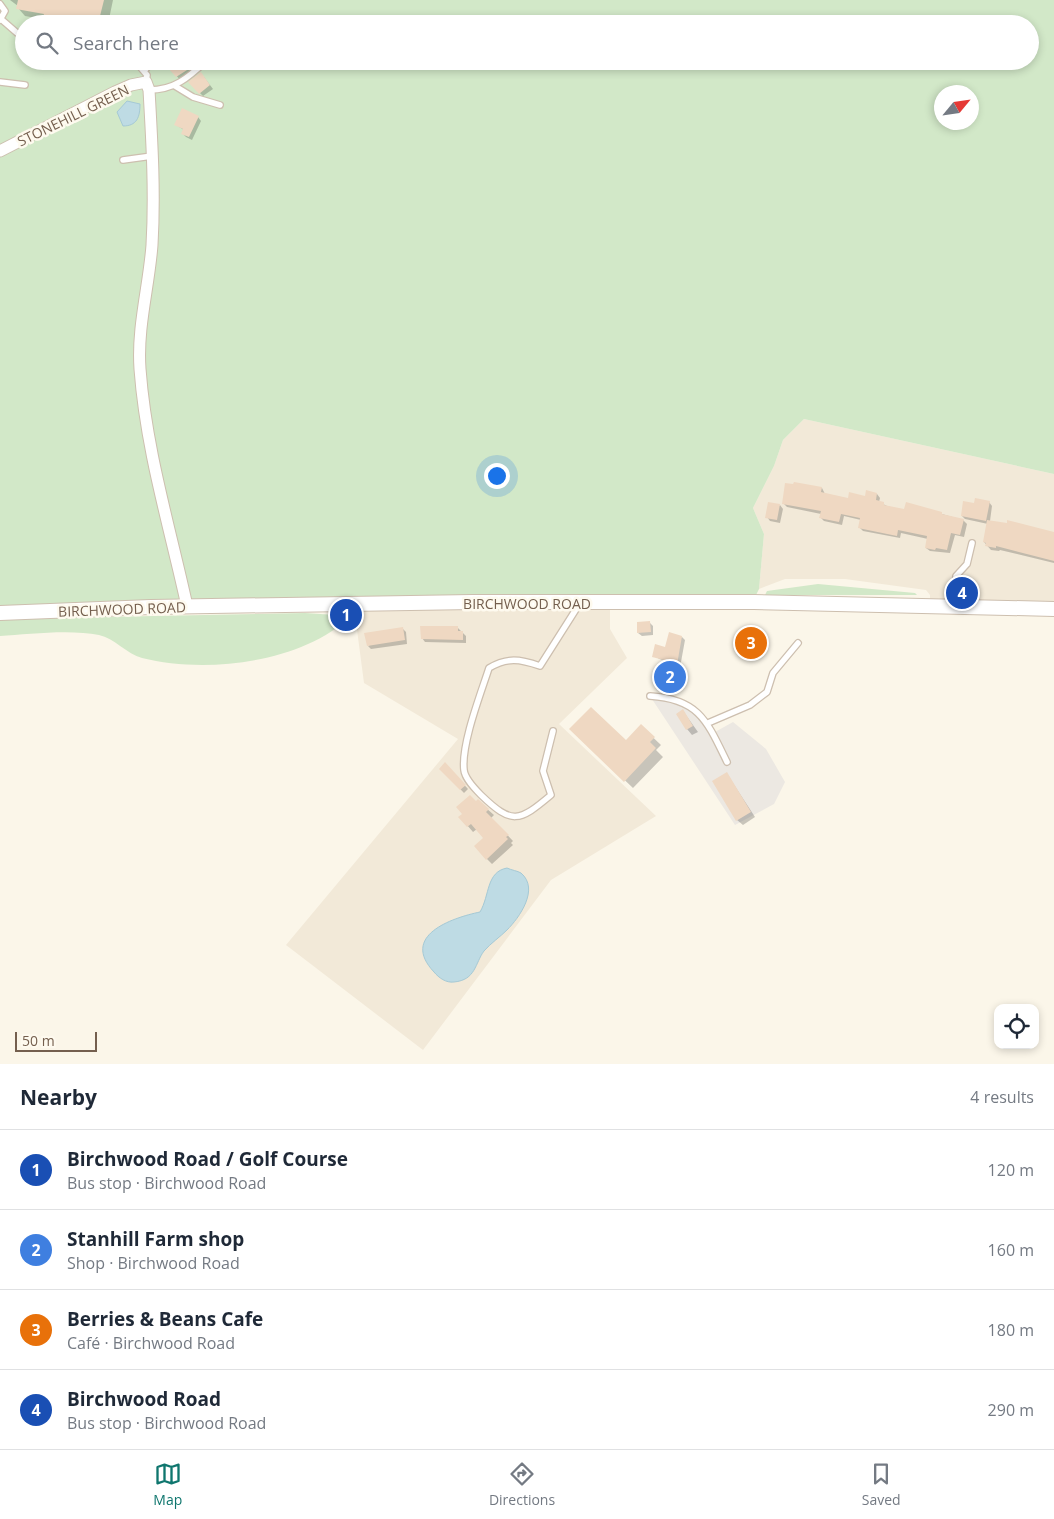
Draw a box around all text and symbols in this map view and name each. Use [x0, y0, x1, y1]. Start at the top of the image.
search box [15, 15, 1039, 70]
icon: search [33, 29, 61, 57]
text: Search here [73, 30, 179, 56]
street label: STONEHILL GREEN [14, 80, 132, 150]
north arrow [934, 85, 979, 130]
your location [484, 463, 510, 489]
pin: 4 [946, 574, 978, 612]
street label: BIRCHWOOD ROAD [463, 594, 591, 613]
pin: 1 [330, 596, 362, 634]
street label: BIRCHWOOD ROAD [58, 597, 186, 621]
pin: 3 [735, 624, 767, 662]
pin: 2 [654, 658, 686, 696]
map controls [994, 1004, 1039, 1049]
button: locate [994, 1004, 1039, 1049]
scale bar [15, 1029, 98, 1052]
text: 50 m [22, 1031, 55, 1050]
text: Nearby [20, 1083, 97, 1111]
text: 4 results [970, 1086, 1034, 1108]
text: Birchwood Road / Golf Course [67, 1146, 348, 1172]
text: 1 [31, 1159, 41, 1181]
text: 120 m [988, 1159, 1034, 1181]
text: Bus stop · Birchwood Road [67, 1172, 266, 1194]
text: Stanhill Farm shop [67, 1226, 244, 1252]
text: 2 [31, 1239, 41, 1261]
text: 160 m [988, 1239, 1034, 1261]
text: Shop · Birchwood Road [67, 1252, 240, 1274]
text: Berries & Beans Cafe [67, 1306, 263, 1332]
text: 3 [31, 1319, 41, 1341]
text: 180 m [988, 1319, 1034, 1341]
text: Café · Birchwood Road [67, 1332, 235, 1354]
text: Birchwood Road [67, 1386, 221, 1412]
text: 4 [31, 1399, 41, 1421]
text: 290 m [988, 1399, 1034, 1421]
text: Bus stop · Birchwood Road [67, 1412, 266, 1434]
tab: Map [153, 1460, 182, 1509]
tab: Directions [489, 1460, 555, 1509]
tab: Saved [862, 1460, 901, 1509]

